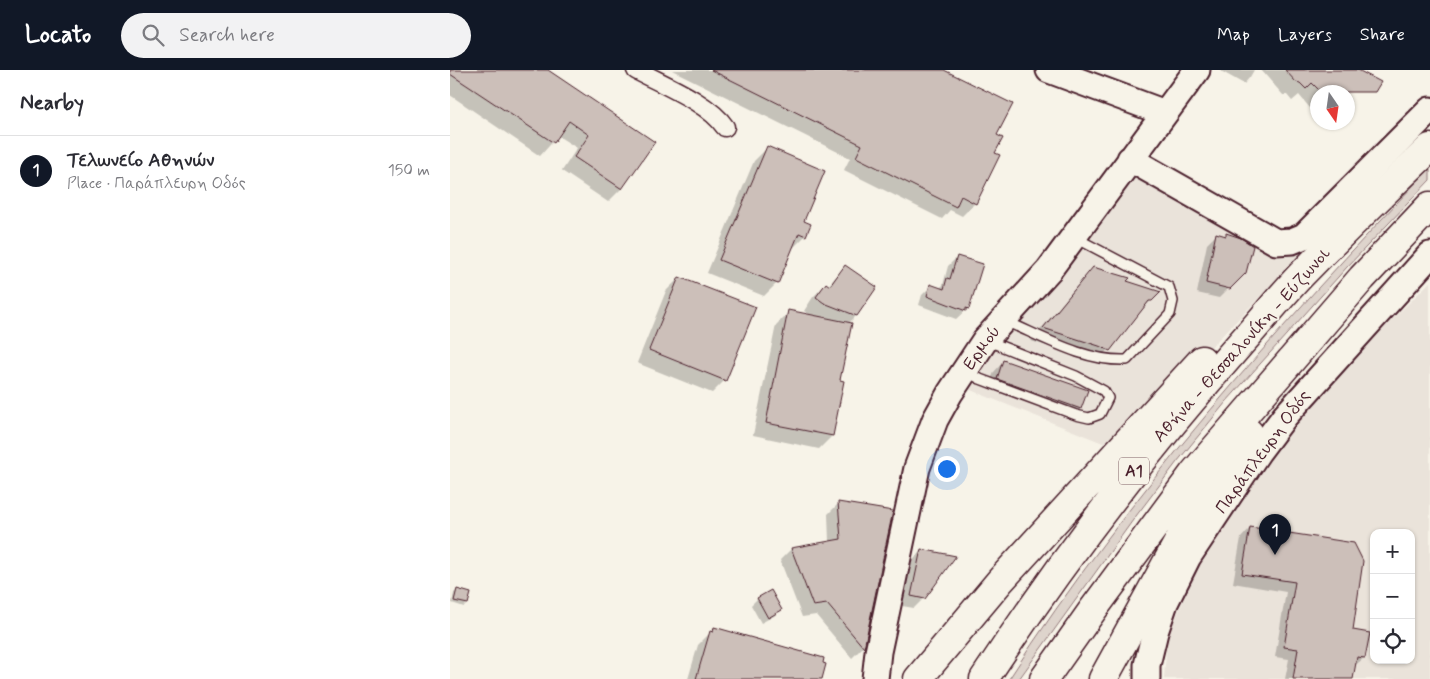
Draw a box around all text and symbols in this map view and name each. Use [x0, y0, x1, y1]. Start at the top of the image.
search box [121, 13, 471, 58]
text: Locato [25, 20, 91, 51]
icon: search [139, 21, 167, 49]
text: Search here [179, 23, 275, 48]
text: Map [1217, 23, 1250, 47]
text: Layers [1278, 23, 1332, 47]
text: Share [1360, 23, 1405, 47]
north arrow [1310, 85, 1355, 130]
text: Nearby [20, 89, 84, 117]
text: Τελωνείο Αθηνών [67, 148, 214, 173]
text: 1 [32, 160, 40, 181]
text: 150 m [388, 160, 430, 181]
text: Place · Παράπλευρη Οδός [67, 173, 246, 194]
street label: Αθήνα - Θεσσαλονίκη - Εύζωνοι [1148, 242, 1336, 448]
street label: Ερμού [958, 321, 1006, 375]
street label: Παράπλευρη Οδός [1210, 385, 1316, 519]
your location [934, 456, 960, 482]
road number: Α1 [1119, 458, 1149, 484]
pin: 1 [1259, 514, 1291, 555]
map controls [1370, 529, 1415, 664]
button: + [1370, 529, 1415, 574]
button: − [1370, 574, 1415, 619]
button: locate [1370, 619, 1415, 664]

